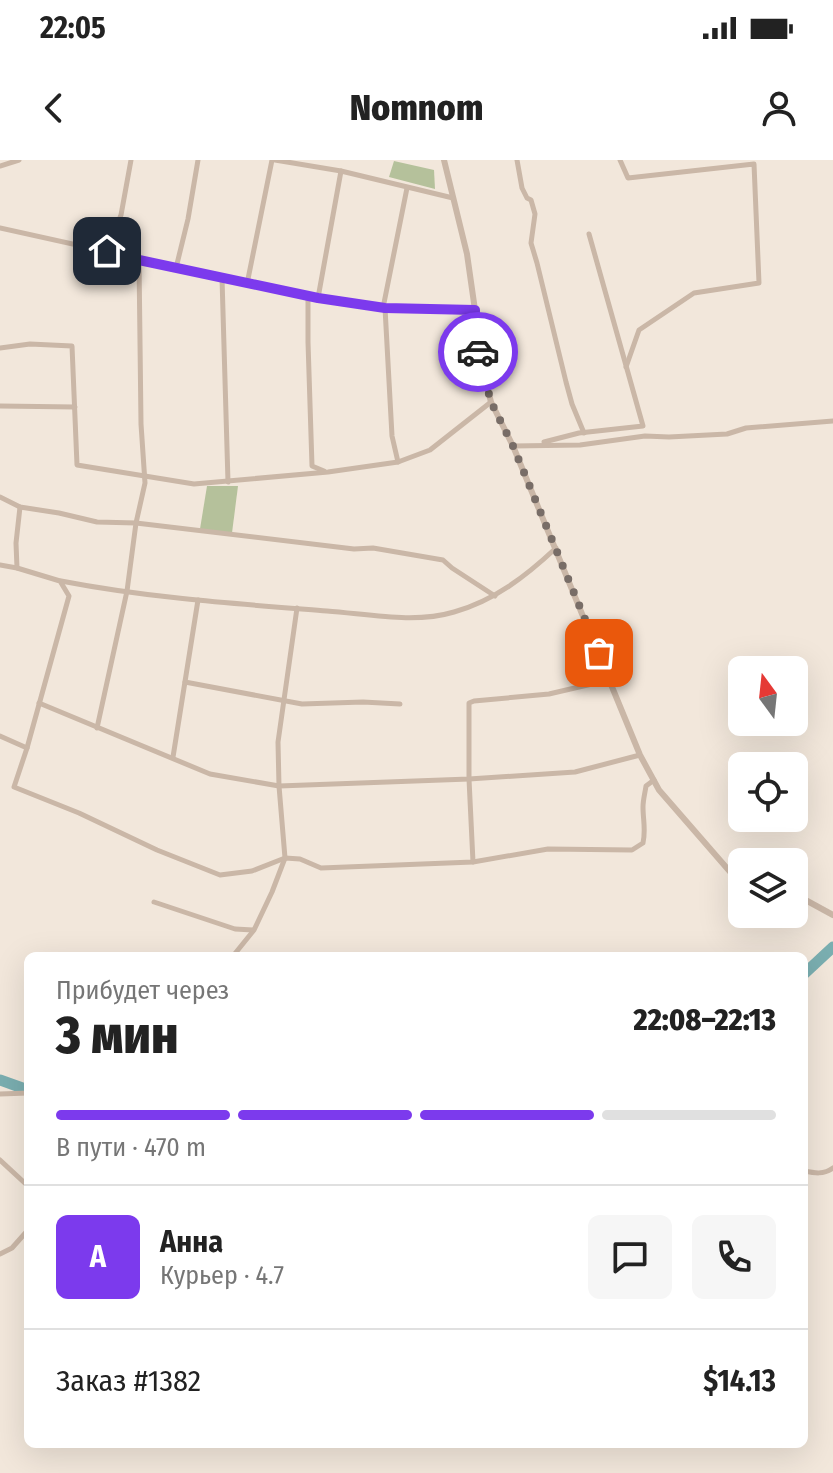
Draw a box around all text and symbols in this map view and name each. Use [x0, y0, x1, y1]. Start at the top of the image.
text: 22:05 [40, 10, 106, 46]
icon: back [32, 86, 76, 130]
text: Nomnom [350, 86, 483, 130]
icon: person [757, 86, 801, 130]
pin [73, 217, 141, 285]
icon: home [85, 229, 129, 273]
courier [438, 312, 518, 392]
icon: car [456, 330, 500, 374]
pin [565, 619, 633, 687]
icon: bag [577, 631, 621, 675]
north arrow [728, 656, 808, 736]
map controls [728, 656, 808, 928]
button: locate [728, 752, 808, 832]
button: layers [728, 848, 808, 928]
text: Прибудет через [56, 975, 229, 1006]
text: 22:08–22:13 [634, 1002, 776, 1038]
text: 3 мин [56, 1004, 179, 1067]
text: В пути · 470 m [56, 1132, 206, 1163]
button: chat [588, 1215, 672, 1299]
button: phone [692, 1215, 776, 1299]
text: Анна [160, 1224, 223, 1260]
text: А [90, 1239, 106, 1275]
text: Курьер · 4.7 [160, 1260, 284, 1291]
text: Заказ #1382 [56, 1363, 201, 1399]
text: $14.13 [703, 1363, 776, 1399]

